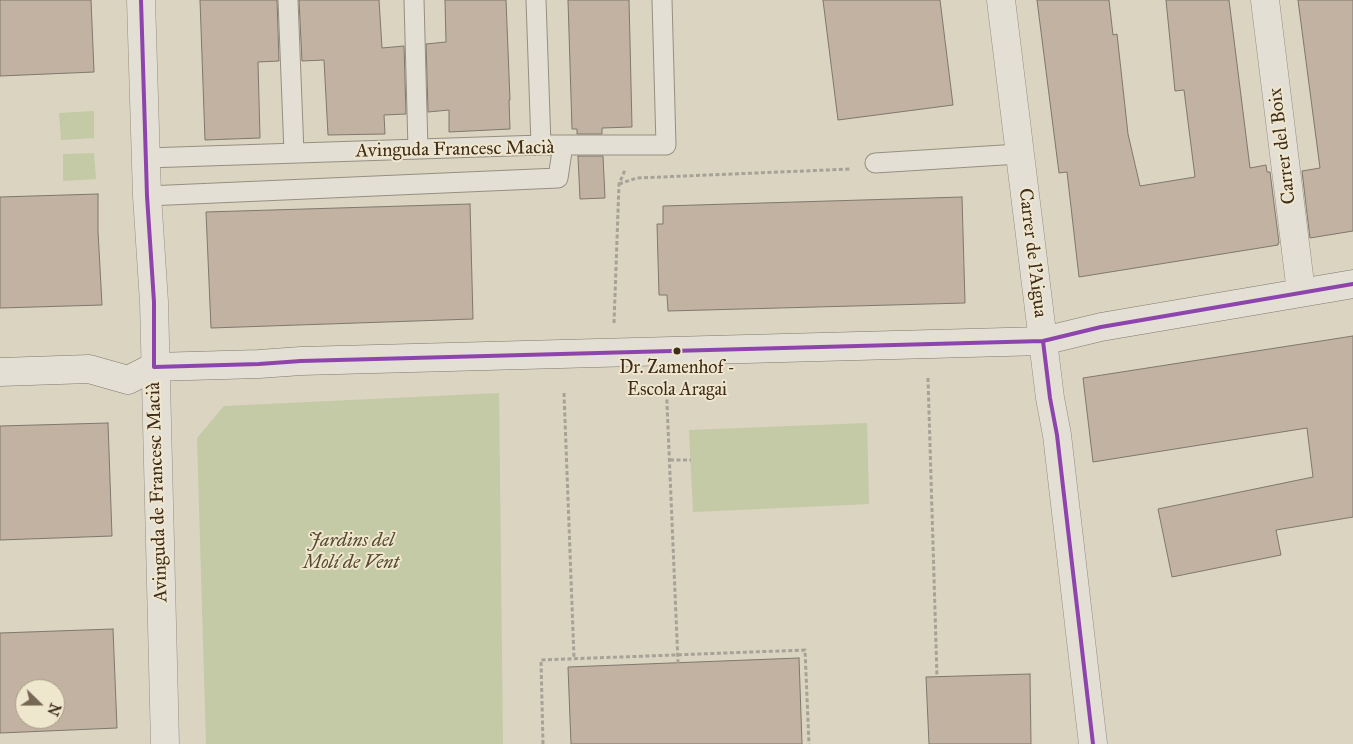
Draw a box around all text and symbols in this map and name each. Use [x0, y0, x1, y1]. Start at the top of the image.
street label: Carrer del Boix [1265, 87, 1301, 205]
street label: Avinguda Francesc Macià [355, 137, 555, 163]
street label: Carrer de l'Aigua [1013, 187, 1051, 319]
marker: Dr. Zamenhof - Escola Aragai [672, 346, 682, 356]
place label: Dr. Zamenhof - Escola Aragai [619, 358, 735, 400]
street label: Avinguda de Francesc Macià [143, 381, 173, 603]
park label: Jardins del Molí de Vent [303, 530, 399, 574]
north arrow [15, 679, 65, 729]
text: N [43, 701, 64, 718]

